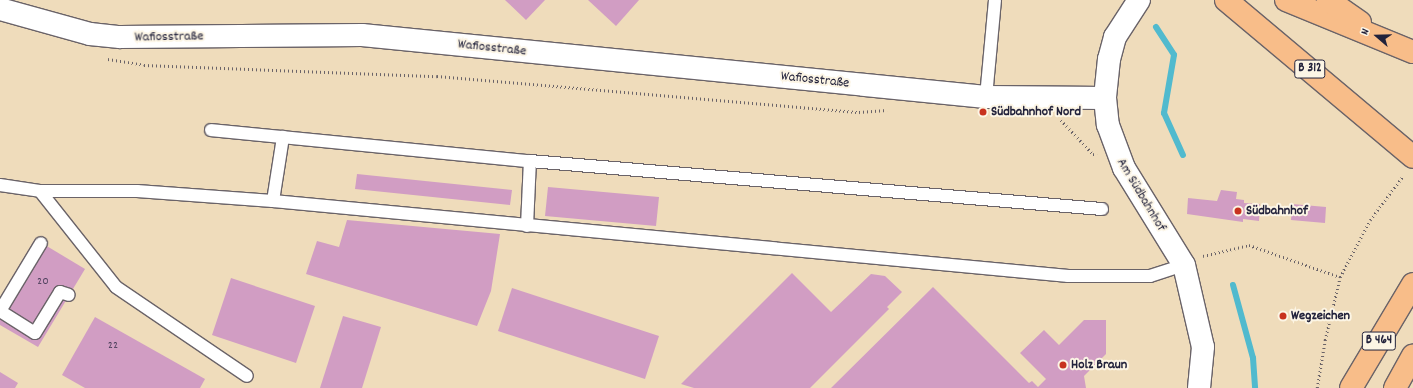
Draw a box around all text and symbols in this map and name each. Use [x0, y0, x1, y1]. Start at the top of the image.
north arrow [1357, 16, 1397, 56]
text: N [1357, 27, 1374, 37]
street label: Wafiosstraße [134, 28, 204, 46]
street label: Wafiosstraße [457, 36, 527, 60]
road number: B 312 [1294, 58, 1326, 80]
street label: Wafiosstraße [780, 68, 850, 92]
place label: Südbahnhof Nord [991, 104, 1081, 120]
marker: Südbahnhof Nord [978, 107, 988, 117]
street label: Am Südbahnhof [1113, 155, 1169, 235]
place label: Südbahnhof [1246, 203, 1308, 219]
marker: Südbahnhof [1233, 206, 1243, 216]
house number: 20 [37, 275, 49, 289]
place label: Wegzeichen [1291, 308, 1350, 324]
marker: Wegzeichen [1278, 311, 1288, 321]
road number: B 464 [1361, 330, 1397, 352]
house number: 22 [108, 339, 118, 353]
place label: Holz Braun [1071, 357, 1127, 373]
marker: Holz Braun [1058, 360, 1068, 370]

